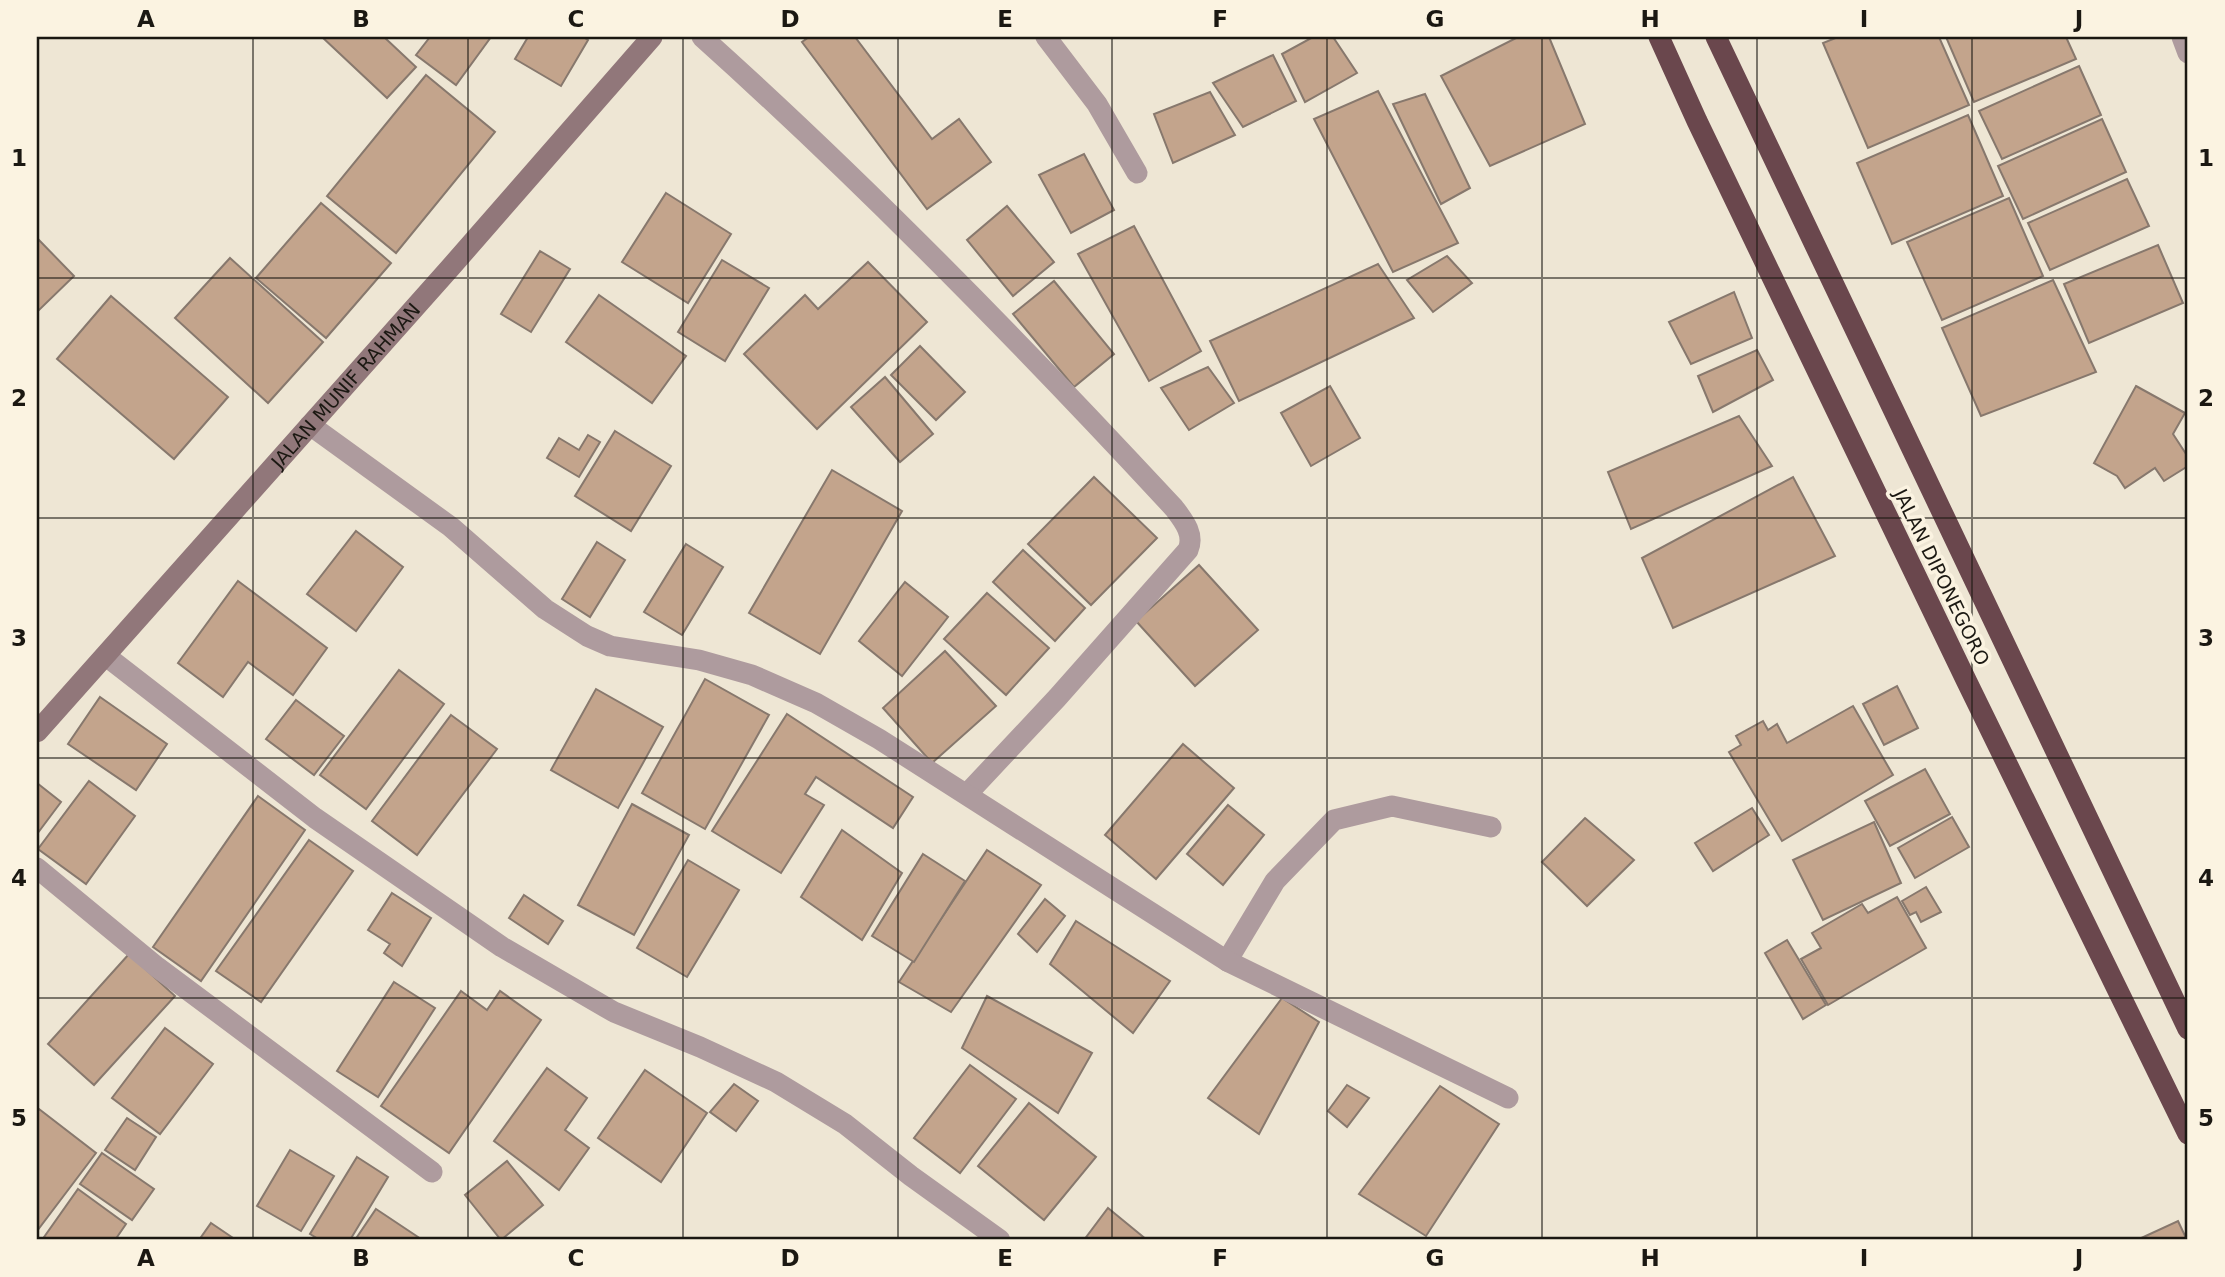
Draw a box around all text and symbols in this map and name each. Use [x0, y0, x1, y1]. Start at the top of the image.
text: A [137, 6, 155, 32]
text: B [352, 6, 370, 32]
text: C [568, 6, 584, 32]
text: D [780, 6, 800, 32]
text: E [997, 6, 1013, 32]
text: F [1212, 6, 1228, 32]
text: G [1426, 6, 1444, 32]
text: H [1640, 6, 1660, 32]
text: I [1860, 6, 1868, 32]
text: J [2073, 6, 2083, 32]
text: 1 [11, 145, 27, 171]
text: 1 [2198, 145, 2214, 171]
street label: JALAN MUNIF RAHMAN [266, 299, 425, 473]
text: 2 [11, 385, 27, 411]
text: 2 [2198, 385, 2214, 411]
street label: JALAN DIPONEGORO [1889, 484, 1994, 669]
text: 3 [11, 625, 27, 651]
text: 3 [2198, 625, 2214, 651]
text: 4 [11, 865, 27, 891]
text: 4 [2198, 865, 2214, 891]
text: 5 [11, 1105, 27, 1131]
text: 5 [2198, 1105, 2214, 1131]
text: A [137, 1245, 155, 1271]
text: B [352, 1245, 370, 1271]
text: C [568, 1245, 584, 1271]
text: D [780, 1245, 800, 1271]
text: E [997, 1245, 1013, 1271]
text: F [1212, 1245, 1228, 1271]
text: G [1426, 1245, 1444, 1271]
text: H [1640, 1245, 1660, 1271]
text: I [1860, 1245, 1868, 1271]
text: J [2073, 1245, 2083, 1271]

